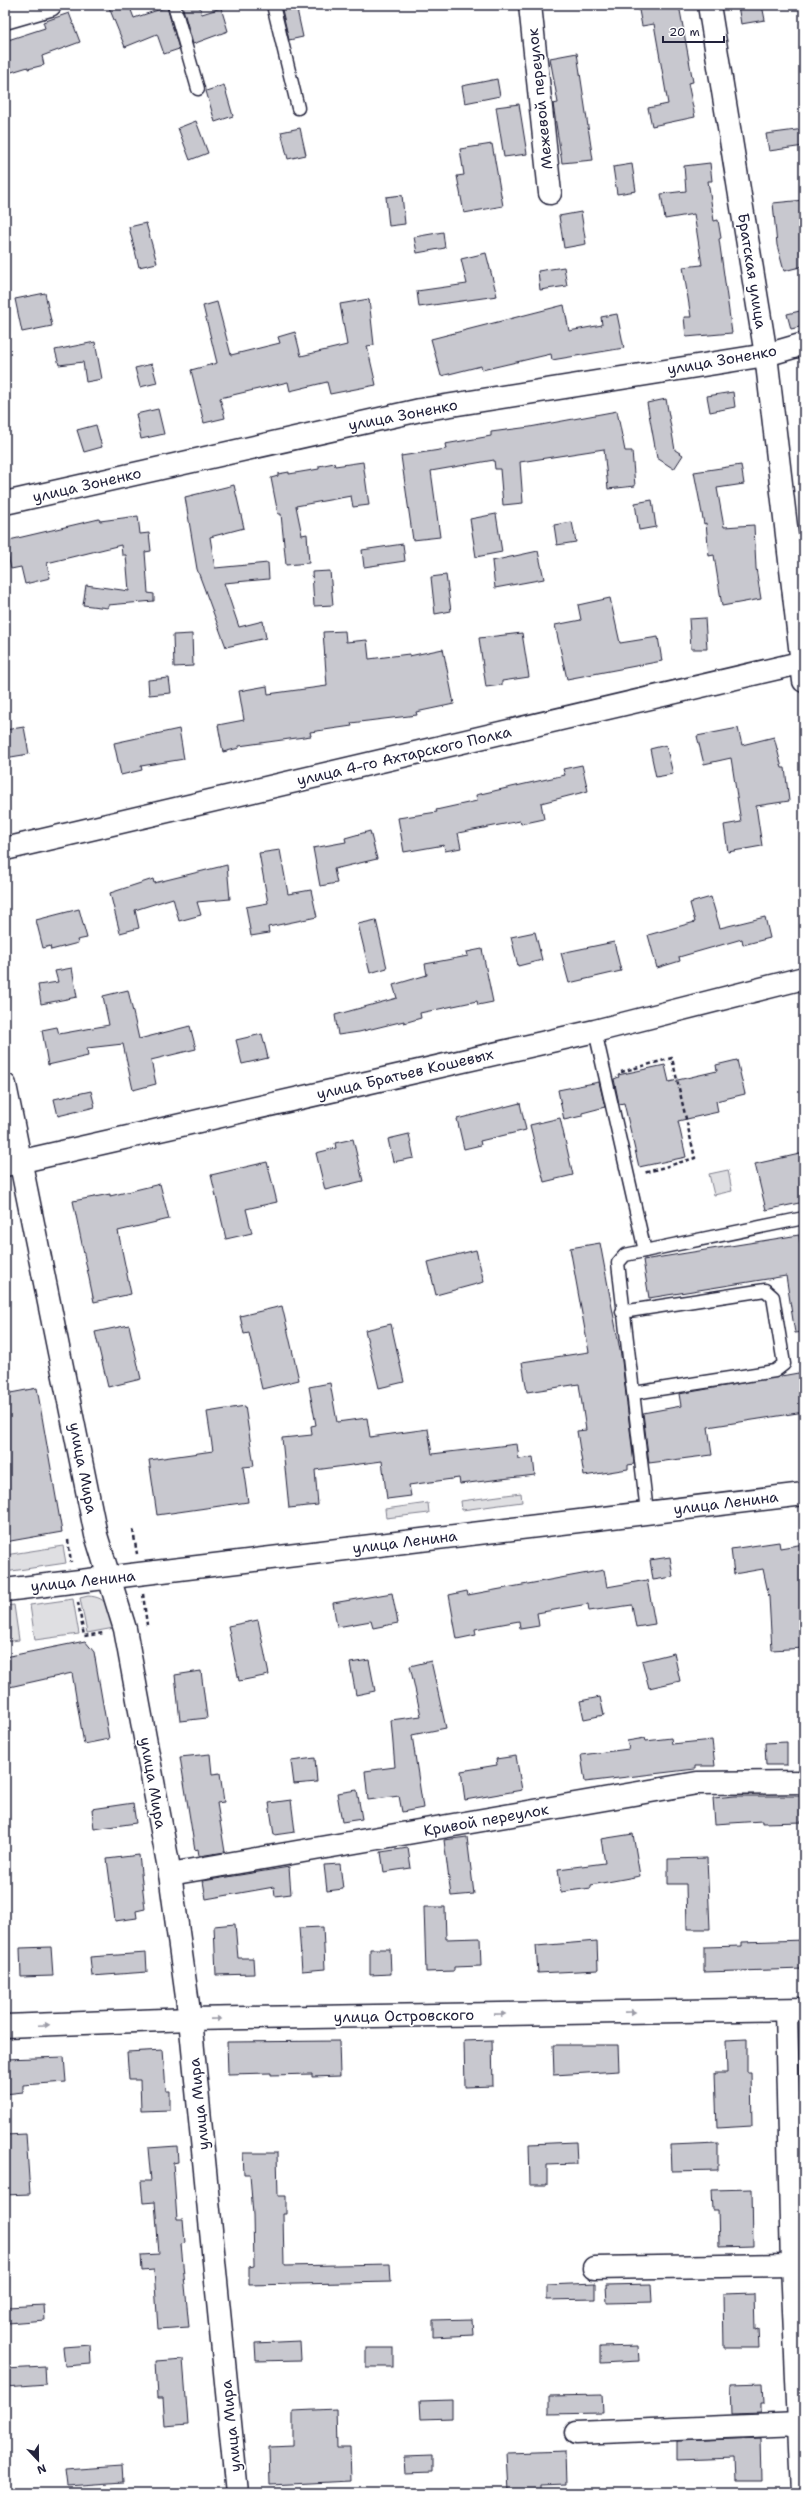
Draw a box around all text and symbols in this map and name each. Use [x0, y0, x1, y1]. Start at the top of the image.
scale bar [663, 18, 724, 44]
text: 20 m [669, 24, 700, 40]
street label: Межевой переулок [523, 27, 557, 171]
street label: Братская улица [733, 212, 771, 331]
street label: улица Зоненко [666, 341, 778, 379]
street label: улица Зоненко [347, 395, 459, 435]
street label: улица Зоненко [31, 463, 143, 507]
street label: улица 4-го Ахтарского Полка [295, 721, 514, 790]
street label: улица Братьев Кошевых [315, 1044, 495, 1104]
street label: улица Мира [64, 1421, 102, 1516]
street label: улица Ленина [673, 1487, 780, 1519]
street label: улица Ленина [352, 1526, 459, 1558]
street label: улица Ленина [30, 1565, 137, 1596]
street label: улица Мира [135, 1736, 171, 1831]
street label: Кривой переулок [422, 1799, 550, 1841]
street label: улица Островского [334, 2005, 474, 2027]
one-way arrow [624, 2009, 637, 2015]
one-way arrow [494, 2011, 507, 2017]
one-way arrow [210, 2015, 222, 2022]
one-way arrow [38, 2022, 51, 2028]
street label: улица Мира [184, 2056, 214, 2151]
street label: улица Мира [216, 2378, 246, 2473]
north arrow [18, 2440, 58, 2480]
text: N [34, 2460, 48, 2478]

